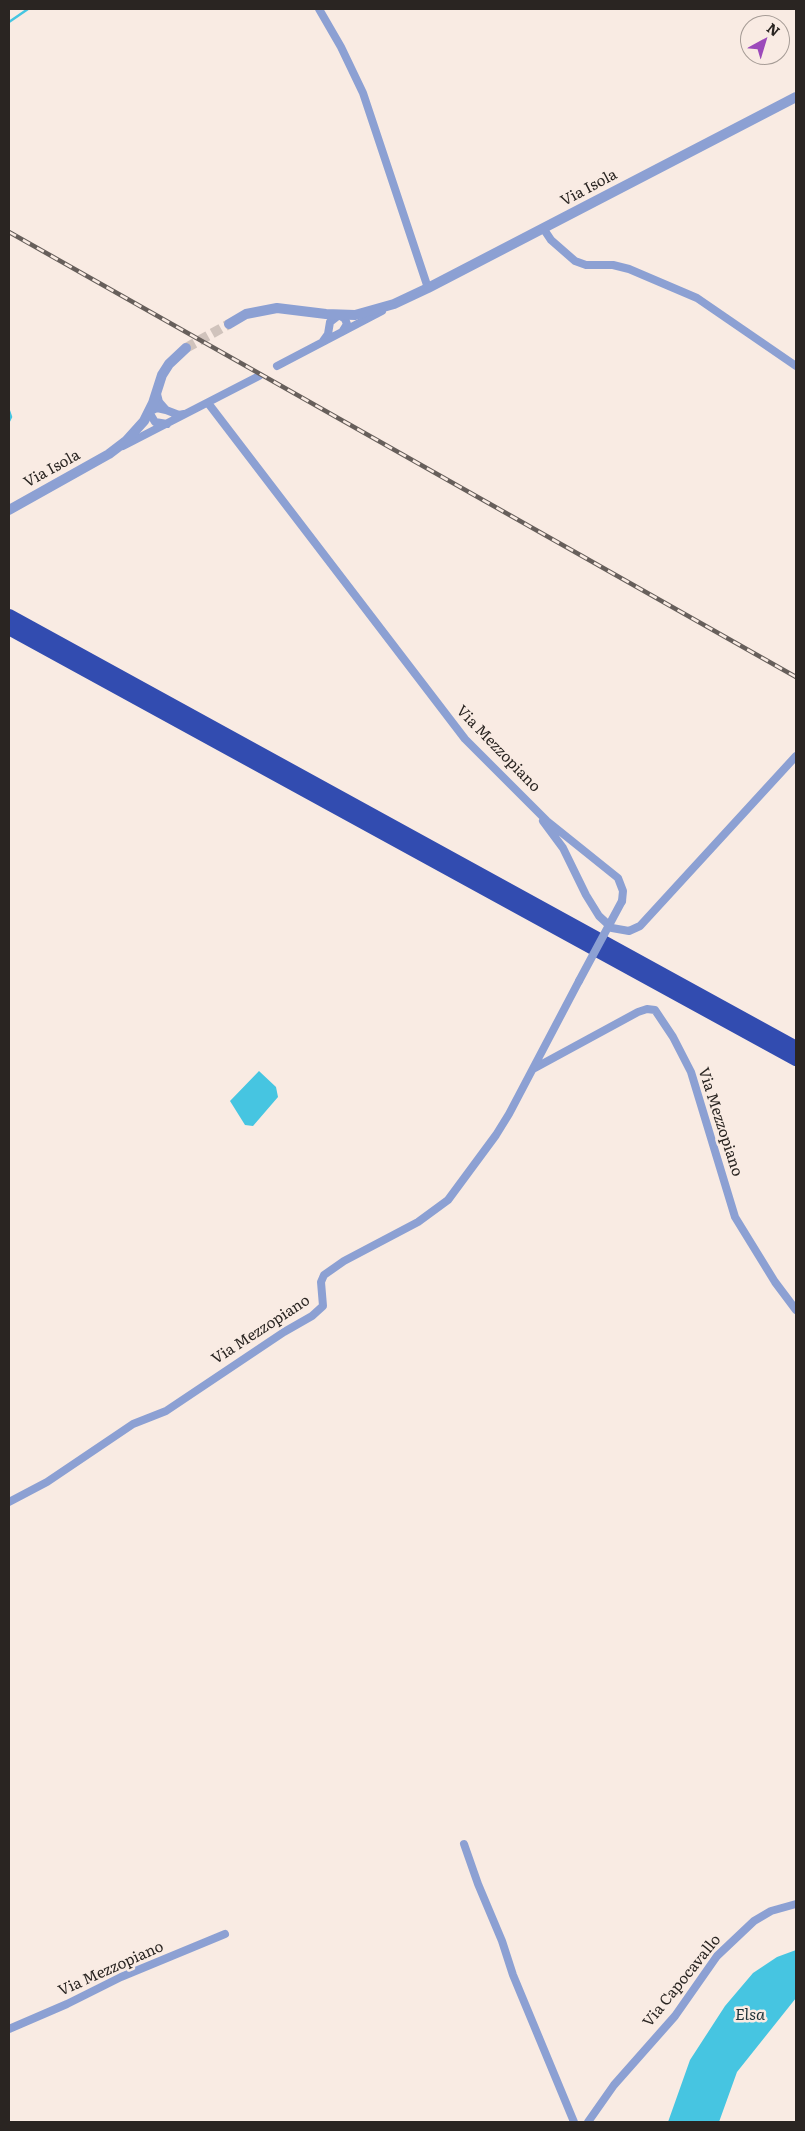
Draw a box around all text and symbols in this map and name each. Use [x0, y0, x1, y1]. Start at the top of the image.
north arrow [740, 15, 790, 65]
text: N [763, 18, 785, 41]
street label: Via Isola [558, 166, 620, 210]
street label: Via Isola [21, 446, 83, 492]
street label: Via Mezzopiano [452, 702, 544, 796]
street label: Via Mezzopiano [694, 1065, 746, 1179]
street label: Via Mezzopiano [209, 1292, 313, 1368]
street label: Via Capocavallo [639, 1931, 725, 2031]
street label: Via Mezzopiano [56, 1938, 166, 2000]
water label: Elsa [735, 2005, 765, 2025]

